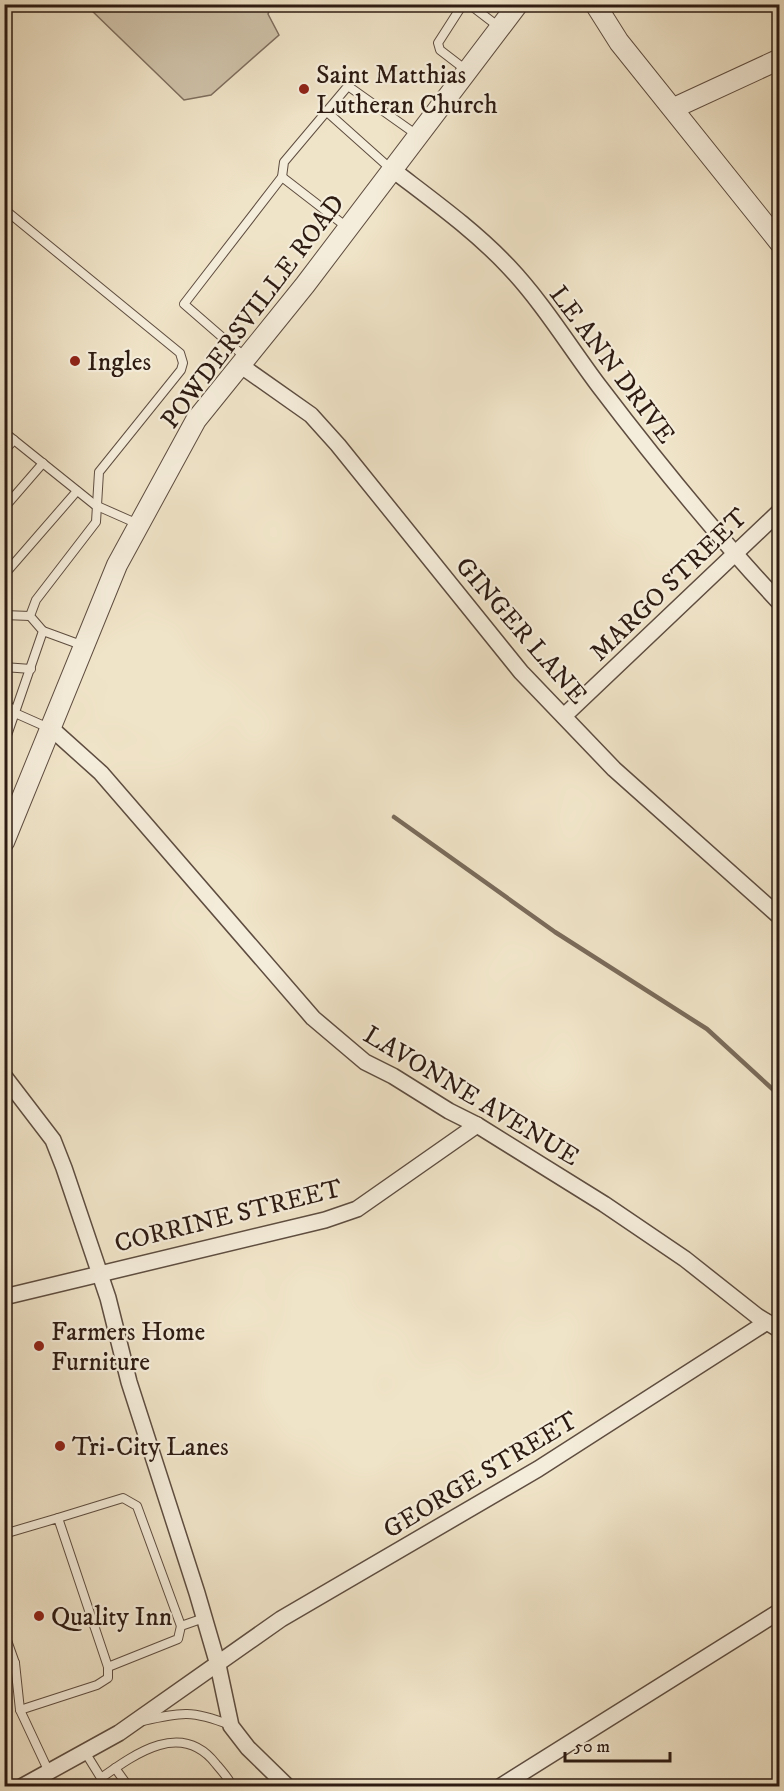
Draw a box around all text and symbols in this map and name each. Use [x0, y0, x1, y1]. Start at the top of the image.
place label: Saint Matthias Lutheran Church [316, 59, 498, 122]
marker: Saint Matthias Lutheran Church [297, 82, 311, 96]
street label: POWDERSVILLE ROAD [154, 188, 352, 436]
street label: LE ANN DRIVE [542, 279, 682, 451]
place label: Ingles [87, 346, 151, 379]
marker: Ingles [68, 354, 82, 368]
street label: MARGO STREET [583, 501, 755, 669]
street label: GINGER LANE [448, 550, 594, 712]
street label: LAVONNE AVENUE [357, 1019, 585, 1174]
street label: CORRINE STREET [111, 1172, 346, 1261]
place label: Farmers Home Furniture [51, 1316, 205, 1379]
marker: Farmers Home Furniture [32, 1339, 46, 1353]
street label: GEORGE STREET [377, 1404, 584, 1546]
place label: Tri-City Lanes [72, 1431, 229, 1464]
marker: Tri-City Lanes [53, 1439, 67, 1453]
place label: Quality Inn [51, 1601, 173, 1634]
marker: Quality Inn [32, 1609, 46, 1623]
scale bar [565, 1725, 670, 1763]
text: 50 m [574, 1736, 610, 1758]

